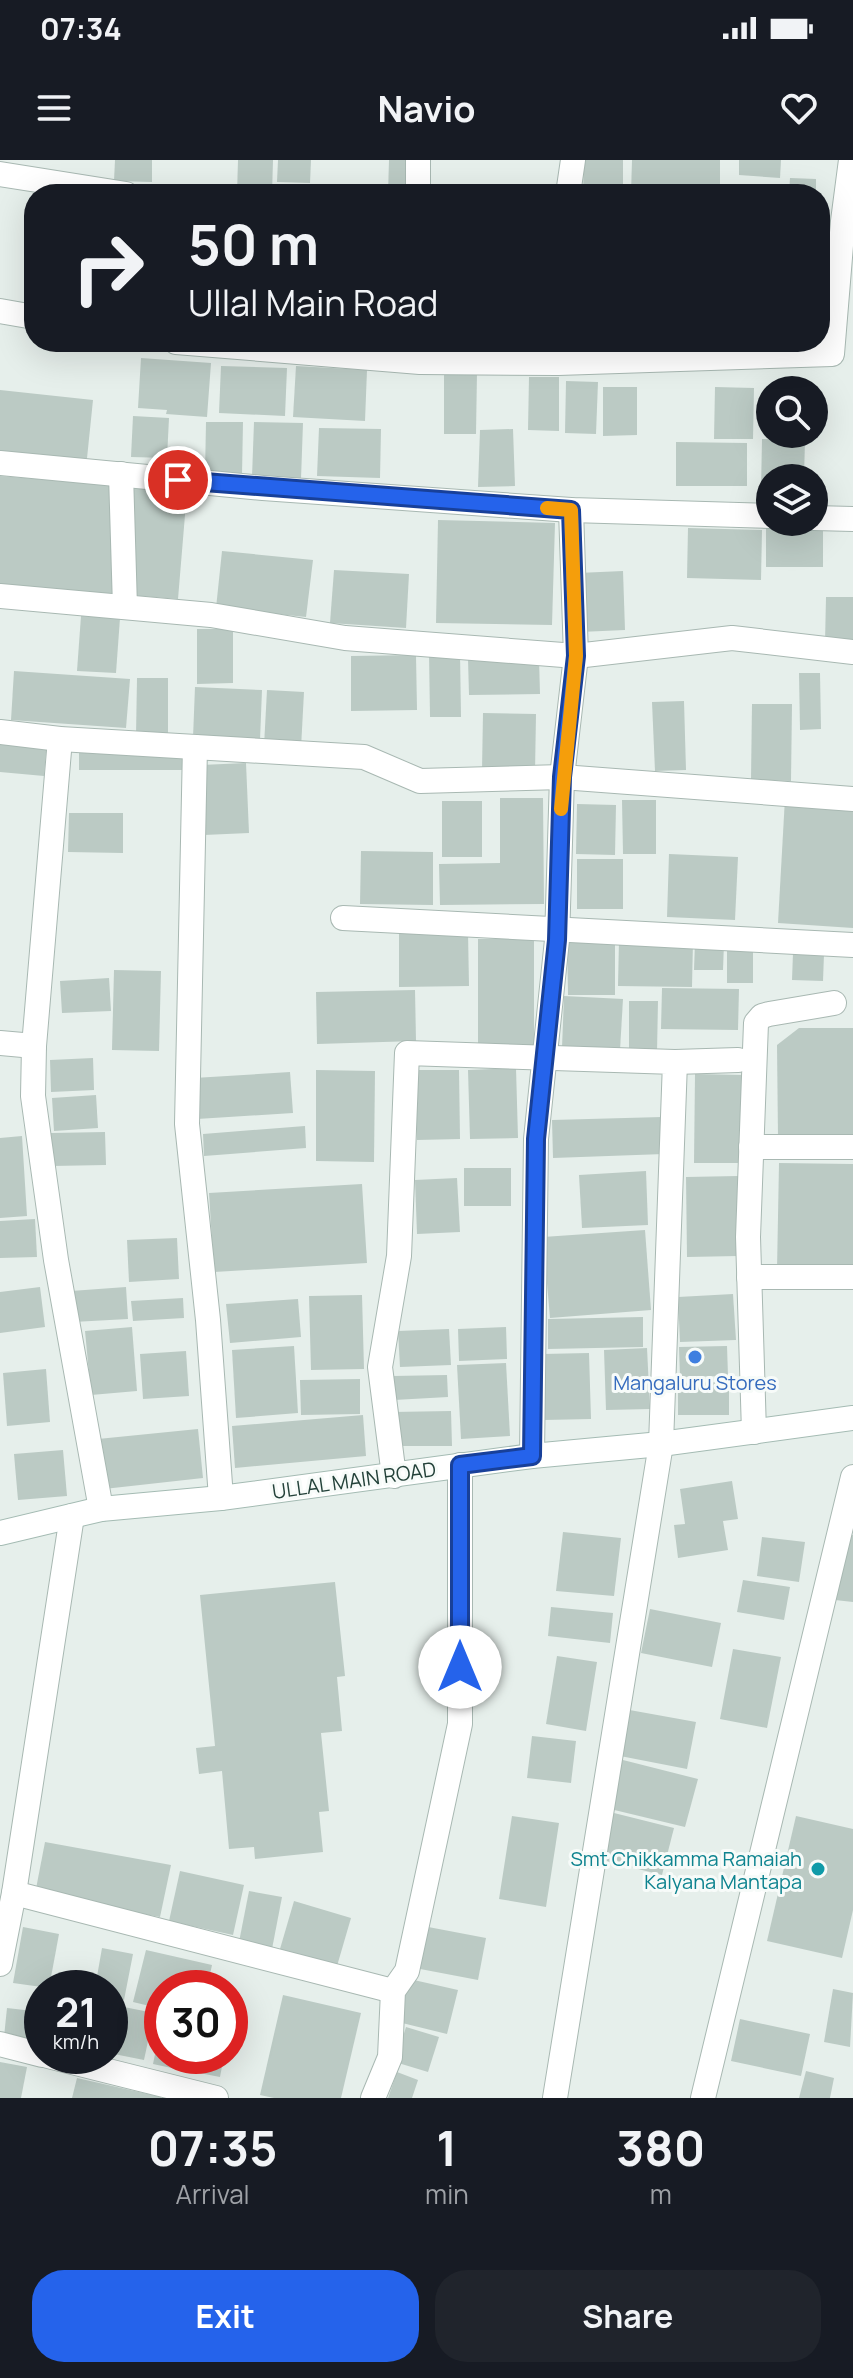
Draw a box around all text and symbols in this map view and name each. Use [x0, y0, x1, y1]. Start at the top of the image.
text: 07:34 [40, 8, 122, 49]
text: Navio [377, 84, 476, 133]
icon: menu [32, 86, 76, 130]
icon: heart [777, 86, 821, 130]
text: 50 m [188, 205, 319, 282]
icon: right [56, 216, 160, 320]
text: Ullal Main Road [188, 278, 438, 327]
map controls [756, 376, 828, 536]
button: search [756, 376, 828, 448]
pin [144, 446, 212, 514]
icon: arrive [156, 458, 200, 502]
button: layers [756, 464, 828, 536]
marker: Mangaluru Stores [686, 1348, 704, 1366]
place label: Mangaluru Stores [613, 1369, 777, 1396]
street label: ULLAL MAIN ROAD [270, 1455, 438, 1505]
position arrow [418, 1625, 502, 1709]
place label: Smt Chikkamma Ramaiah Kalyana Mantapa [570, 1845, 802, 1895]
marker: Smt Chikkamma Ramaiah Kalyana Mantapa [809, 1860, 827, 1878]
speed limit sign: 30 [144, 1970, 248, 2074]
text: 21 [55, 1984, 97, 2039]
text: km/h [53, 2028, 99, 2055]
text: 07:35 [148, 2115, 277, 2180]
text: 1 [436, 2115, 457, 2180]
text: 380 [616, 2115, 705, 2180]
text: Arrival [175, 2176, 250, 2212]
text: min [425, 2176, 469, 2212]
text: m [650, 2176, 672, 2212]
button: Exit [32, 2270, 419, 2362]
button: Share [435, 2270, 821, 2362]

